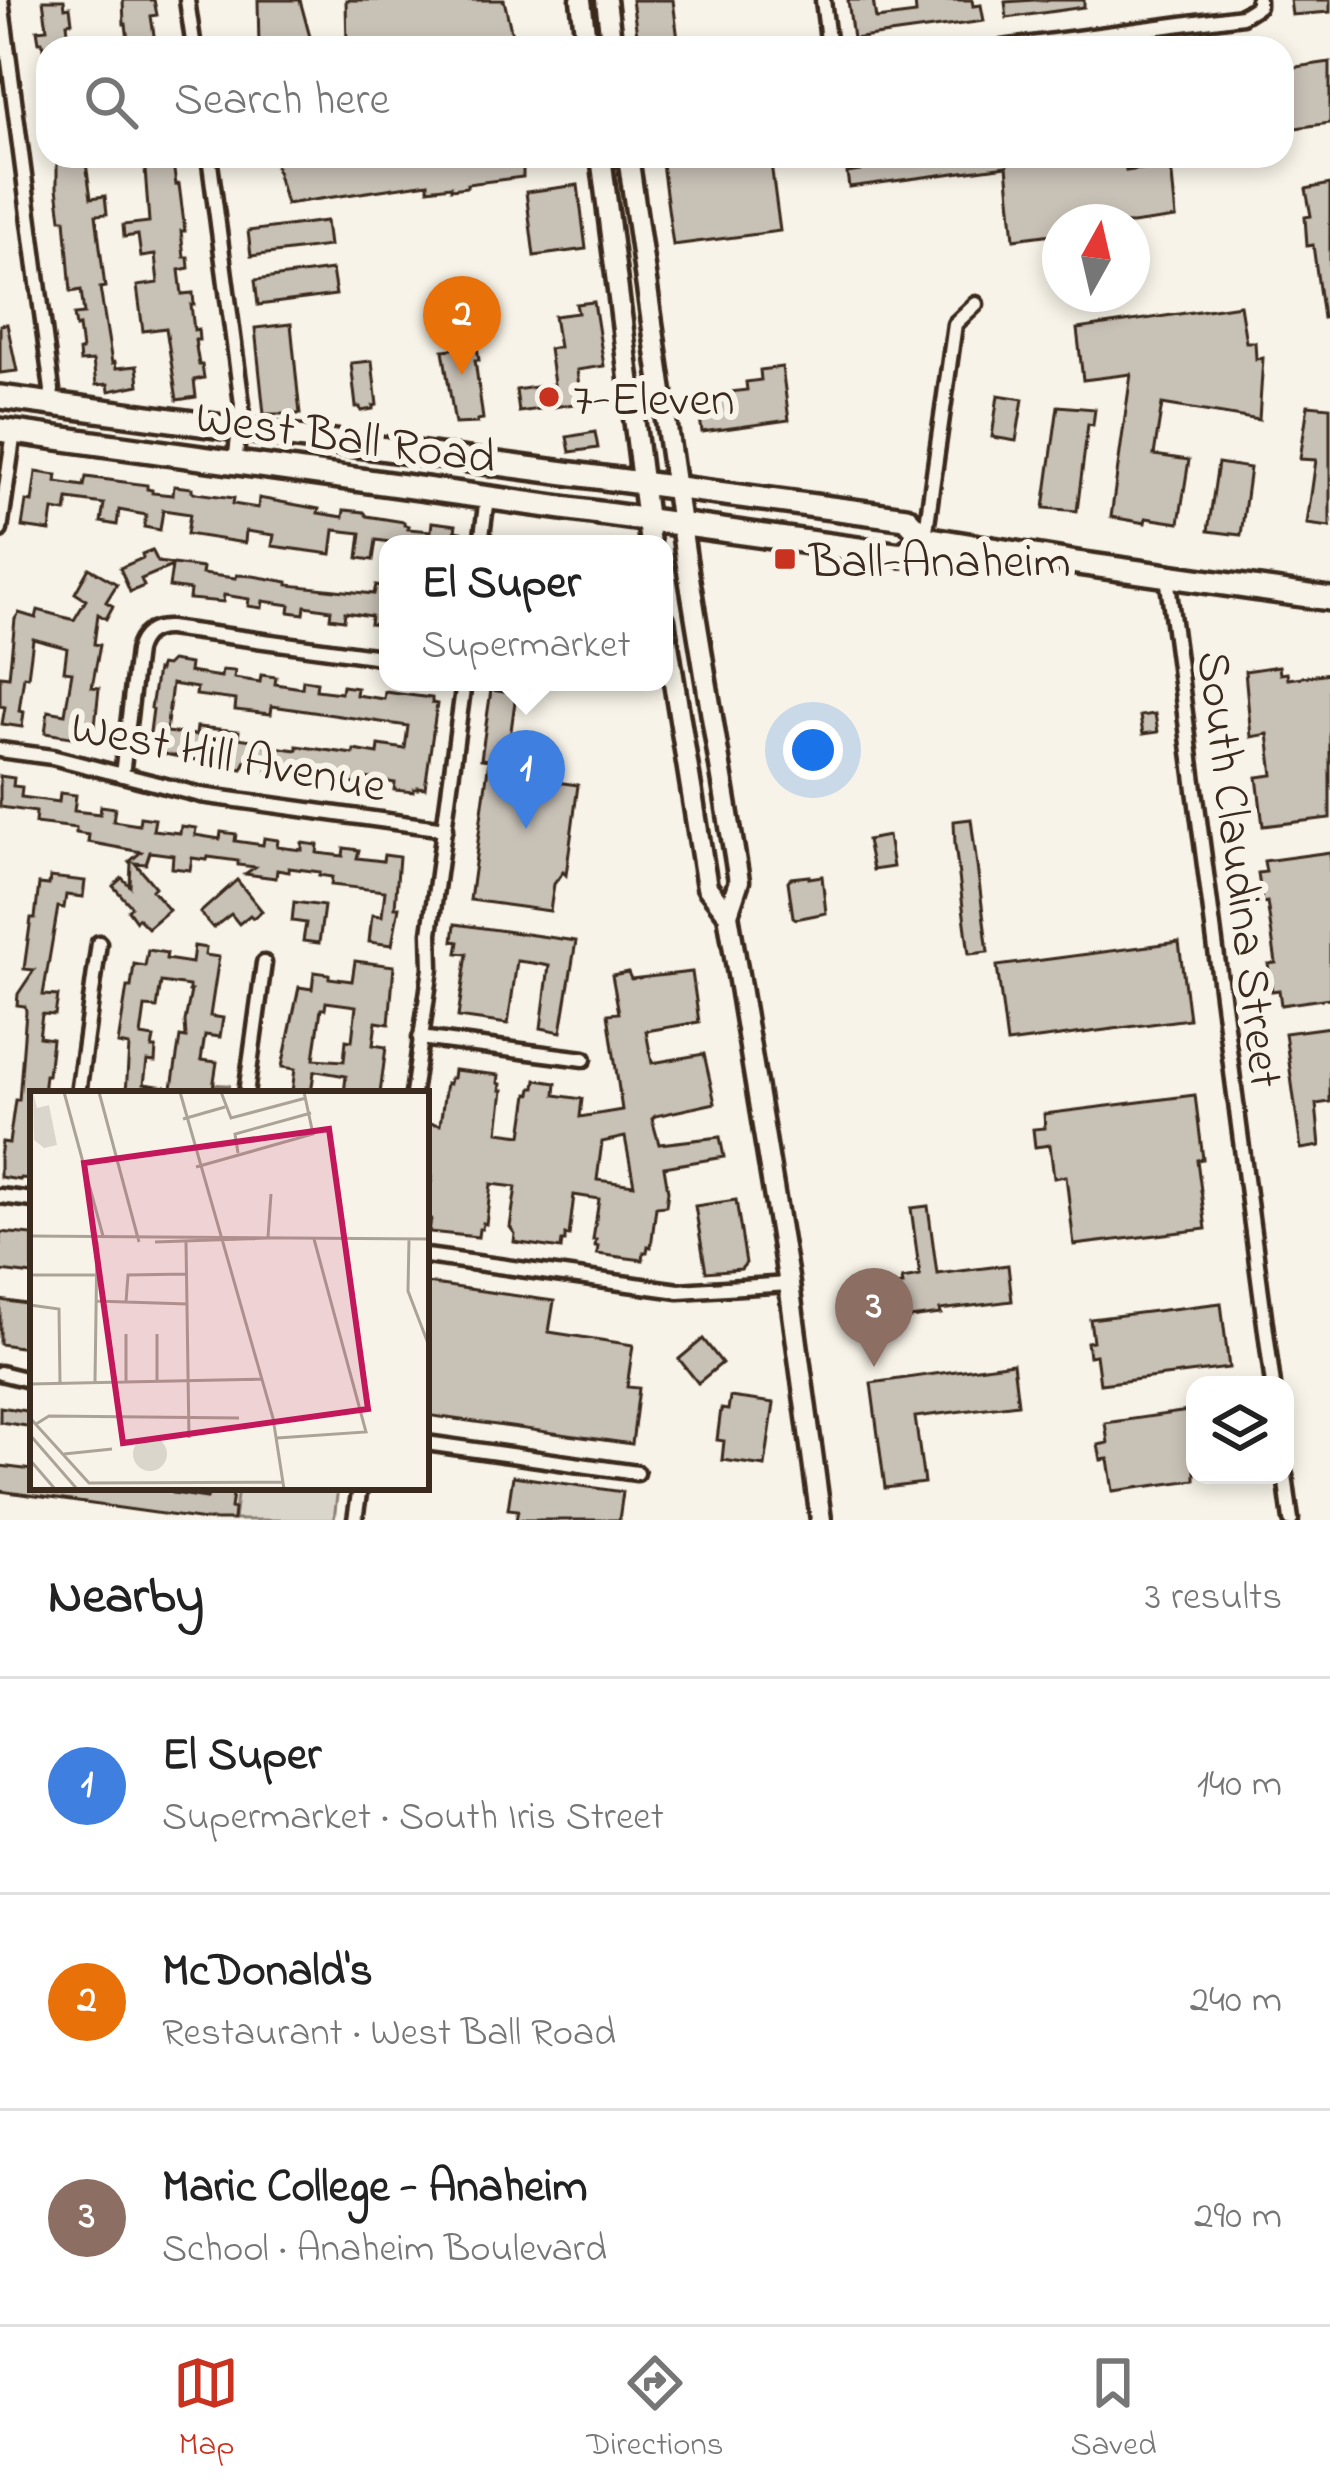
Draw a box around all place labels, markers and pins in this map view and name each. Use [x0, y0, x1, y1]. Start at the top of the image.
pin: 2 [423, 276, 501, 375]
place label: 7-Eleven [573, 367, 735, 437]
marker: 7-Eleven [536, 384, 562, 410]
place label: Ball-Anaheim [808, 529, 1071, 599]
marker: Ball-Anaheim [772, 546, 798, 572]
pin: 1 [487, 730, 565, 829]
pin: 3 [835, 1268, 913, 1367]

